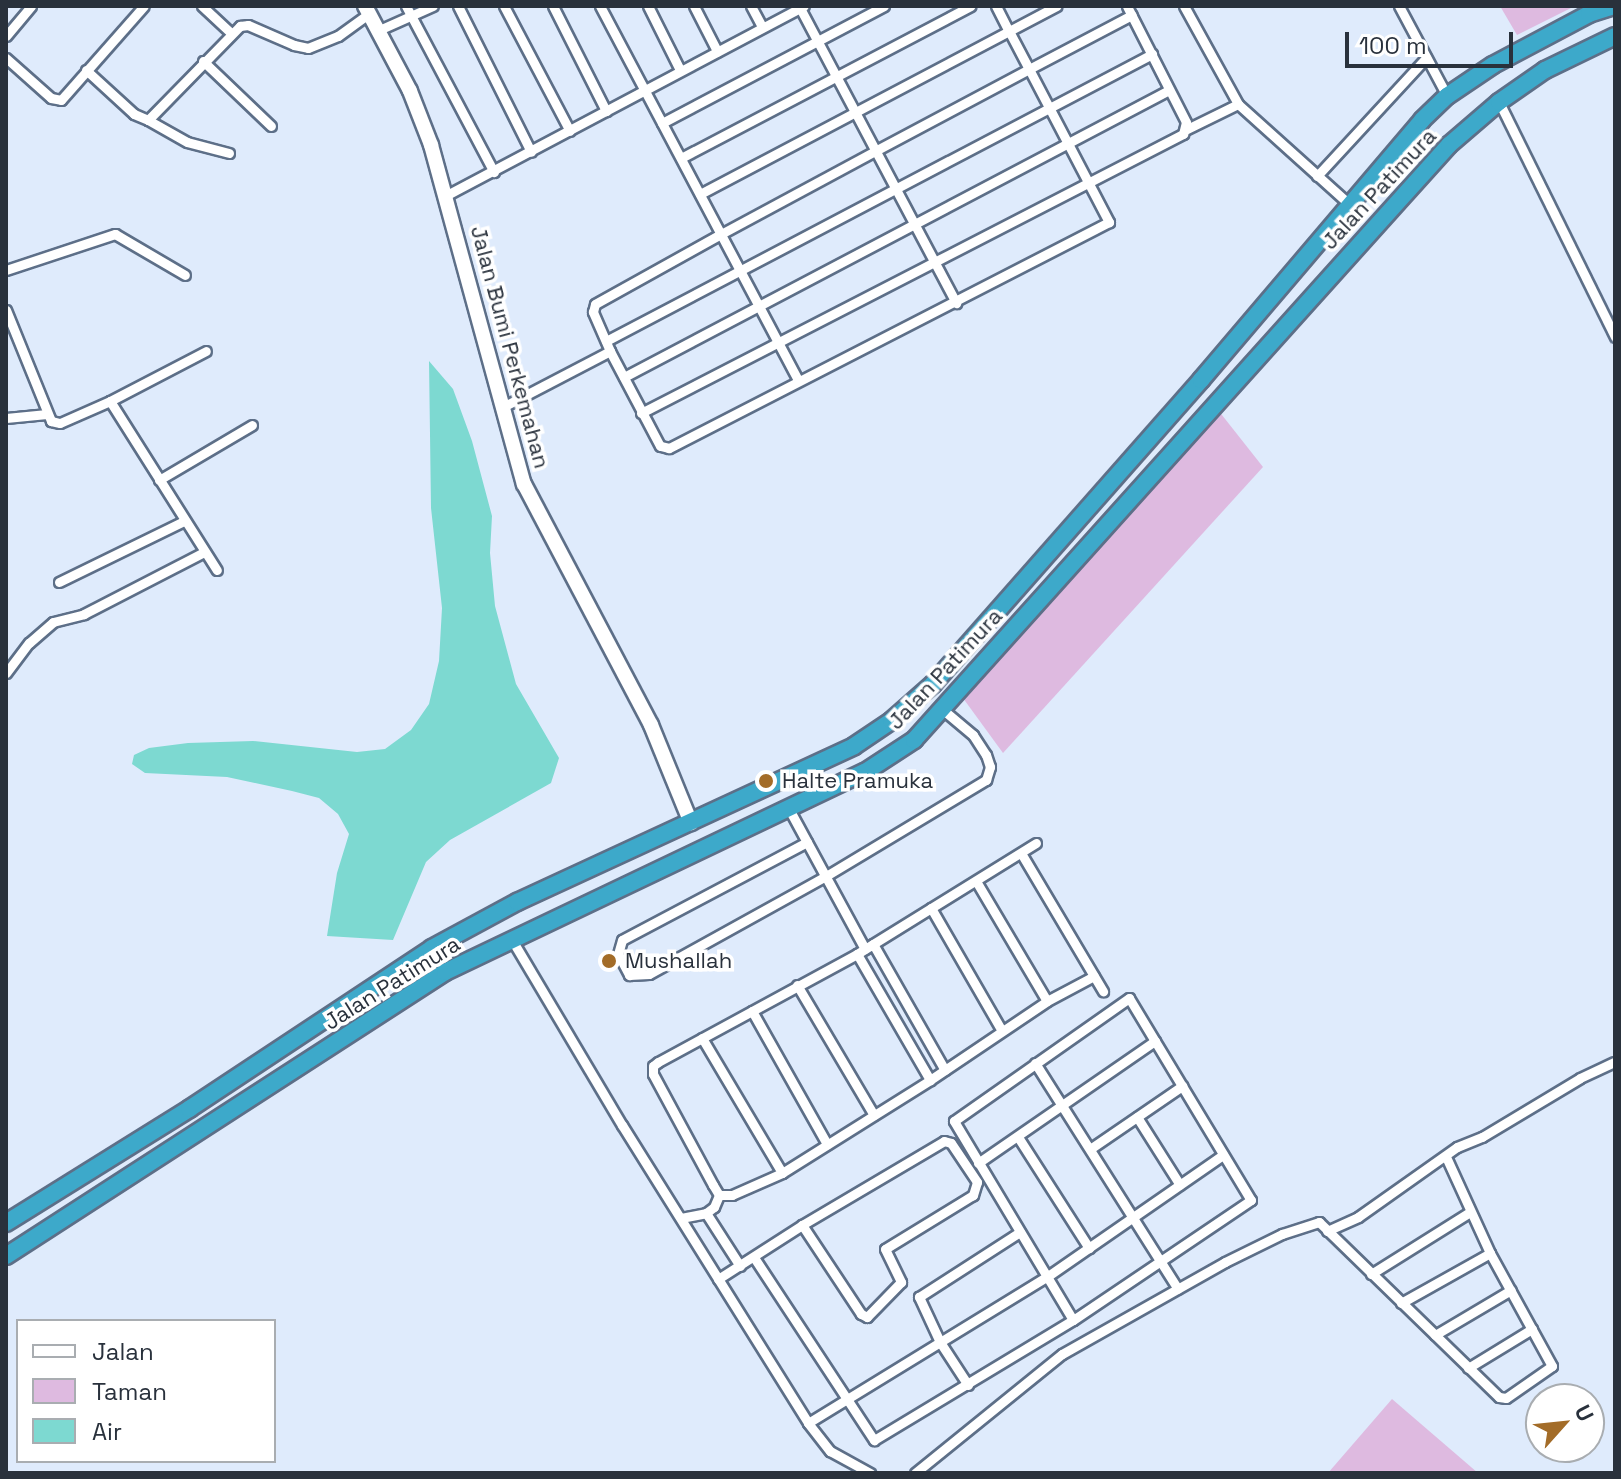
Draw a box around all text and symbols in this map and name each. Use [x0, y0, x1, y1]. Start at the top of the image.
scale bar [1349, 16, 1517, 66]
text: 100 m [1359, 30, 1427, 61]
street label: Jalan Patimura [1316, 123, 1442, 255]
street label: Jalan Bumi Perkemahan [465, 223, 555, 471]
street label: Jalan Patimura [882, 603, 1008, 735]
place label: Halte Pramuka [782, 768, 933, 794]
marker: Halte Pramuka [757, 772, 775, 790]
street label: Jalan Patimura [319, 931, 465, 1035]
place label: Mushallah [625, 948, 732, 974]
marker: Mushallah [600, 952, 618, 970]
legend [16, 1319, 276, 1463]
text: Jalan [92, 1336, 154, 1367]
text: Taman [92, 1376, 167, 1407]
north arrow [1525, 1383, 1605, 1463]
text: U [1569, 1400, 1600, 1426]
text: Air [92, 1416, 122, 1447]

